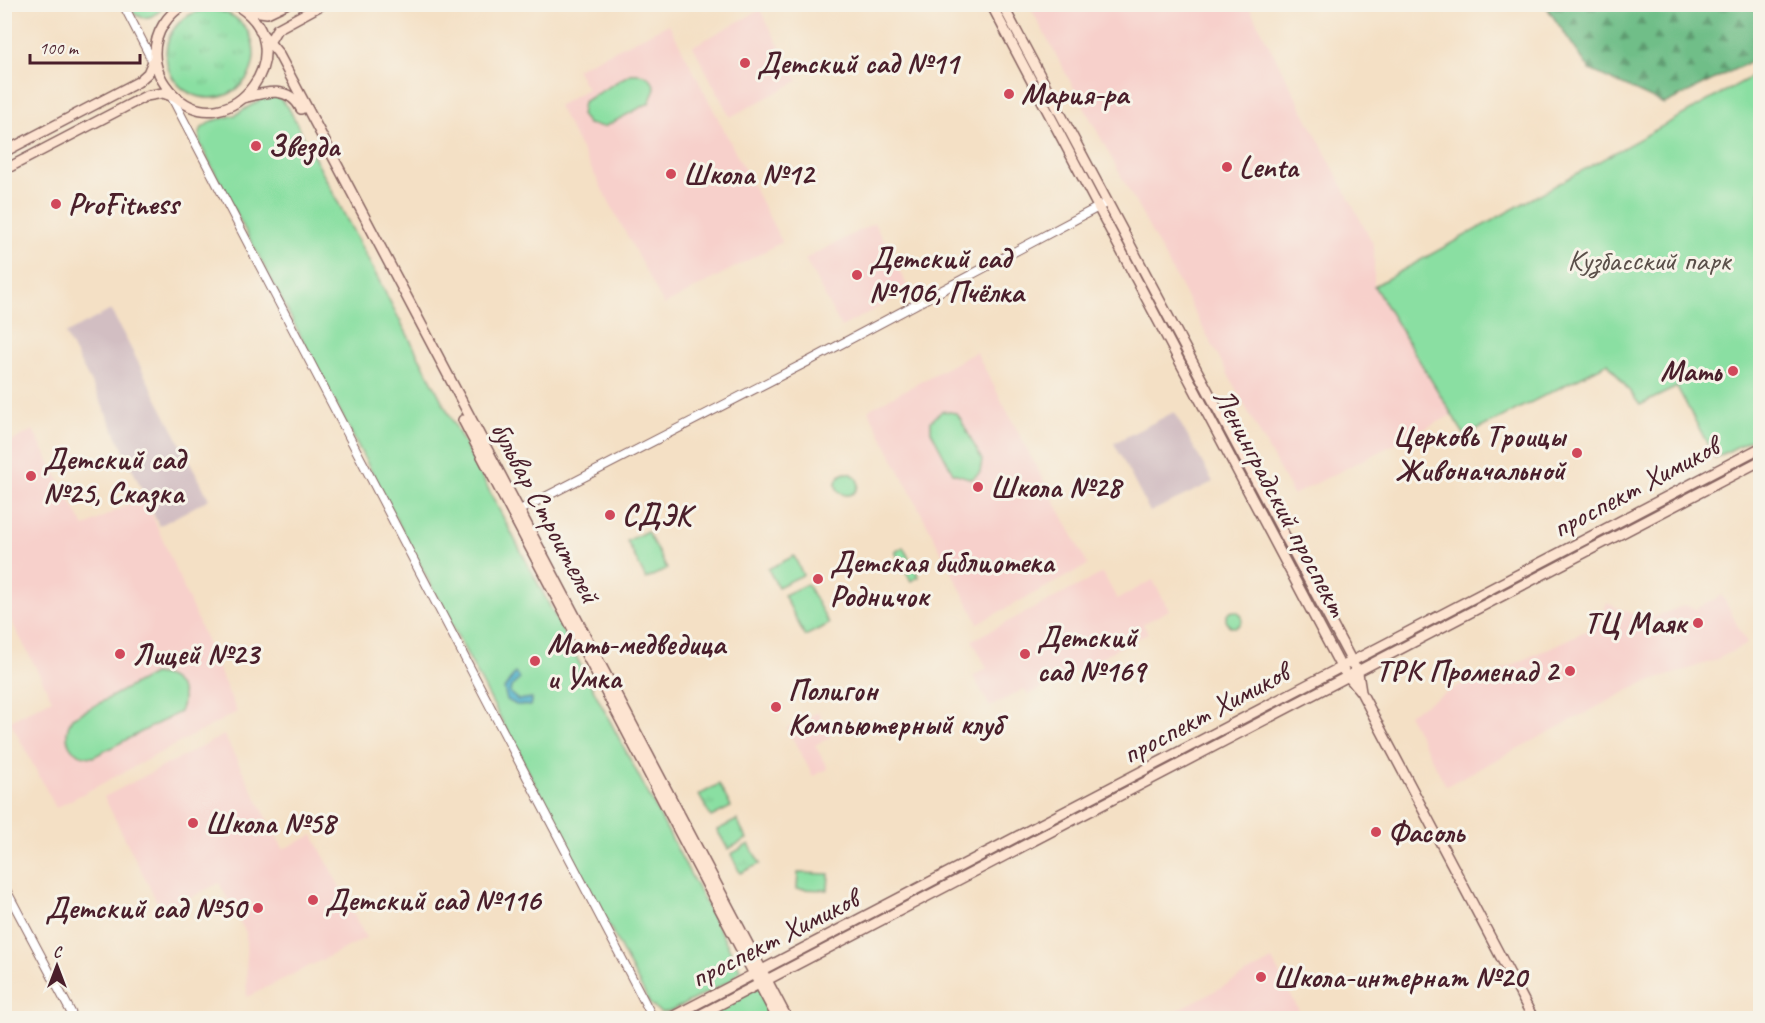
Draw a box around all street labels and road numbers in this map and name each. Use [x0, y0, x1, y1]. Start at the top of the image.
street label: Ленинградский проспект [1205, 381, 1358, 624]
street label: бульвар Строителей [482, 414, 611, 611]
street label: проспект Химиков [1545, 424, 1730, 547]
street label: проспект Химиков [1115, 650, 1300, 773]
street label: проспект Химиков [684, 877, 869, 997]

